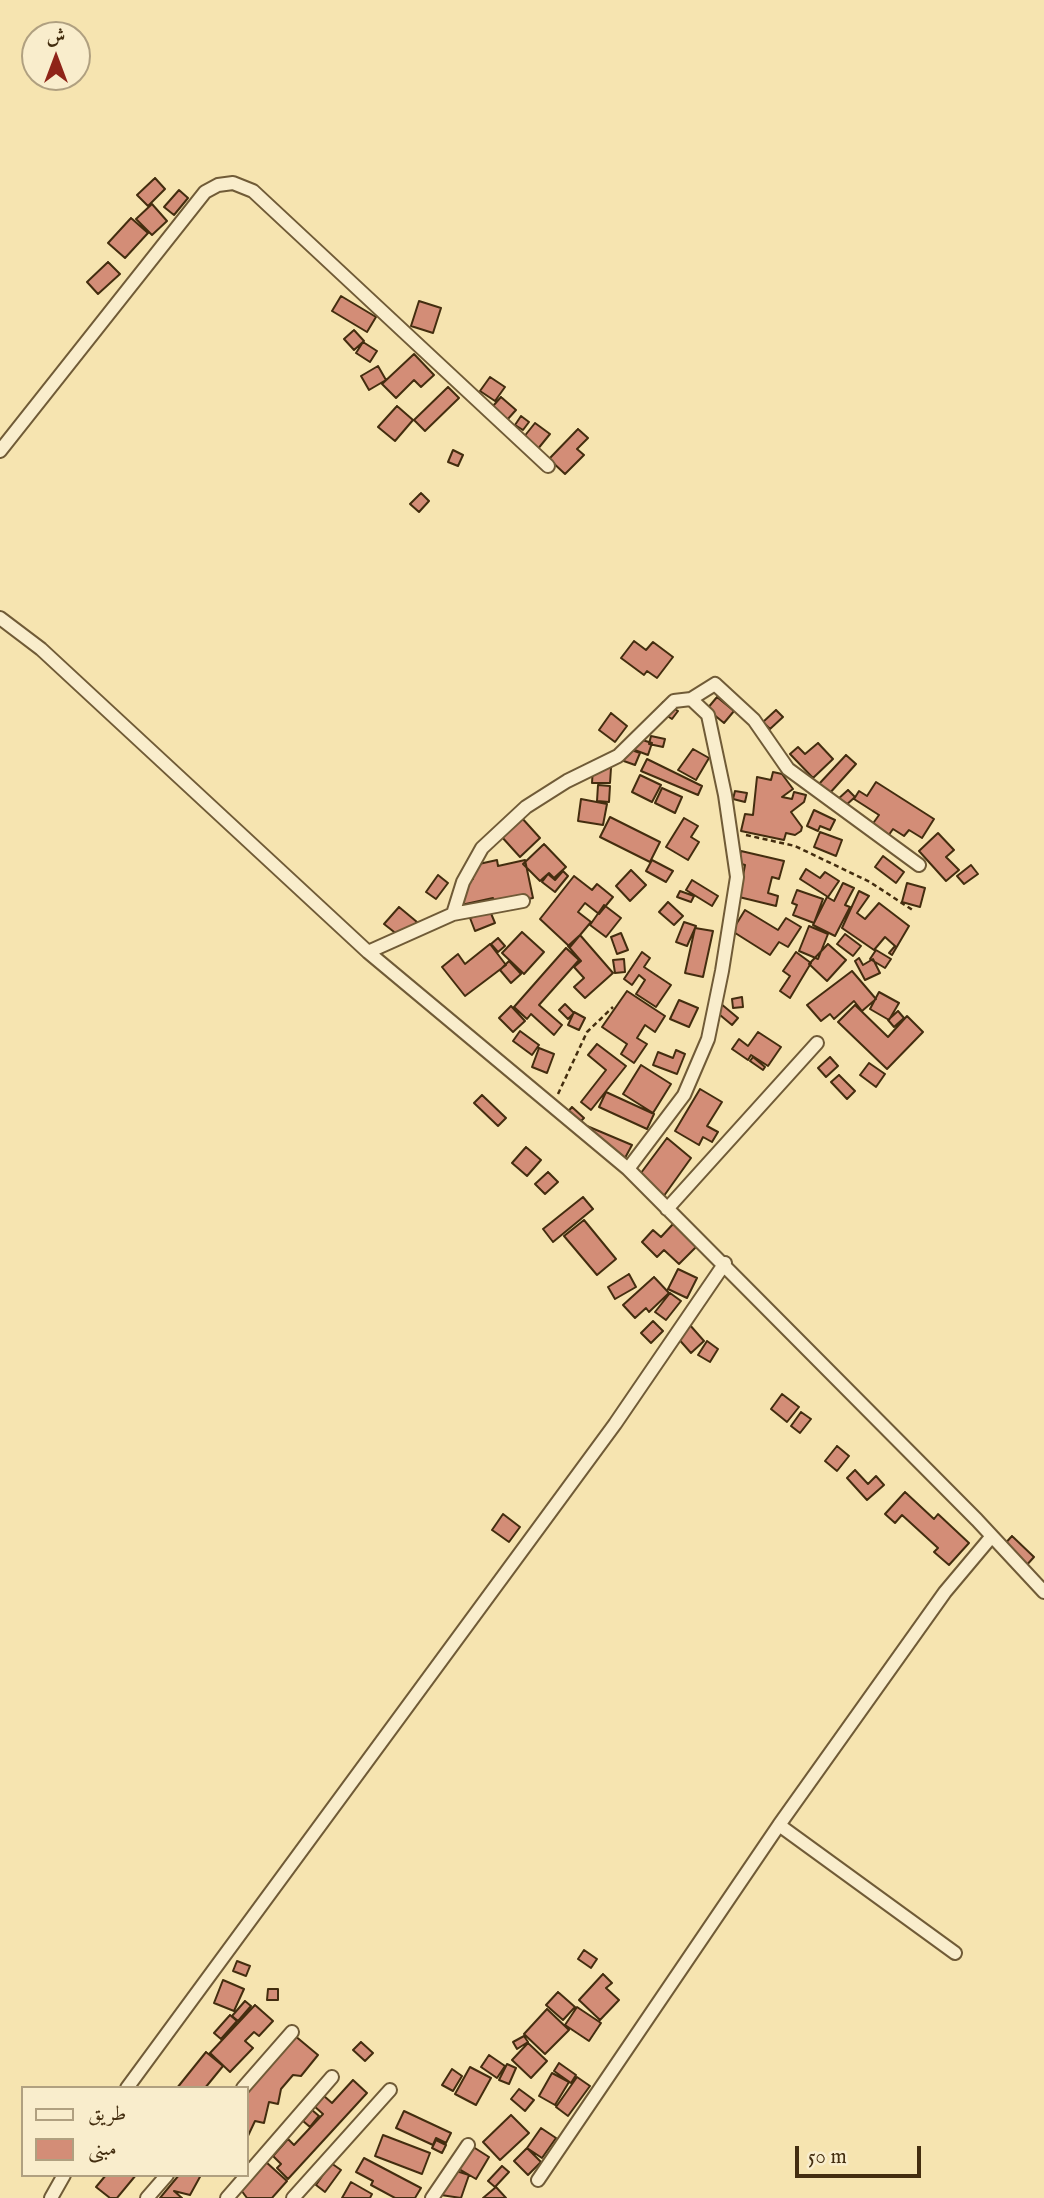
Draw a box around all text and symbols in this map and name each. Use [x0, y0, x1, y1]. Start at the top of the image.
north arrow [21, 21, 91, 91]
text: ش [47, 25, 65, 49]
legend [21, 2086, 248, 2177]
text: طريق [88, 2101, 126, 2128]
scale bar [799, 2132, 925, 2176]
text: مبنى [88, 2136, 117, 2163]
text: 50 m [808, 2144, 847, 2171]

